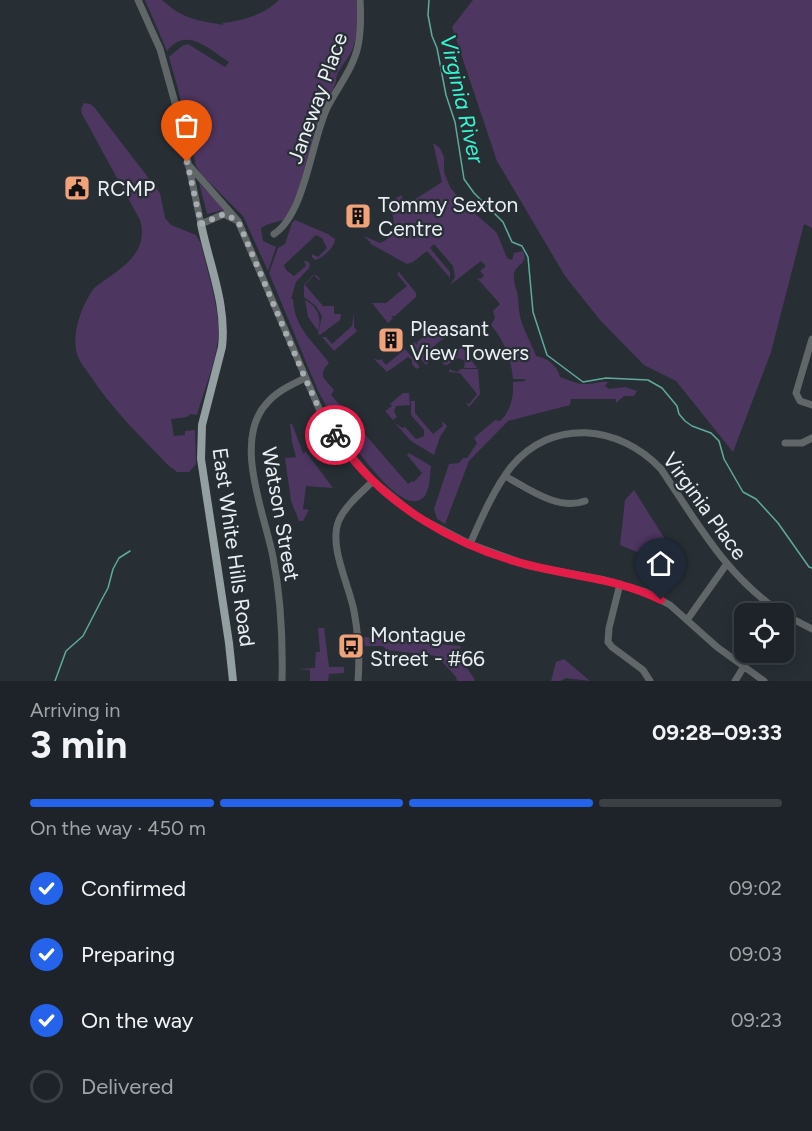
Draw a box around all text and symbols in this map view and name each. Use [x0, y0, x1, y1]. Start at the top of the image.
street label: Janeway Place [282, 29, 352, 167]
water label: Virginia River [434, 32, 490, 167]
pin [161, 100, 212, 162]
icon: bag [170, 109, 203, 142]
public building icon: RCMP [62, 173, 92, 203]
place label: RCMP [97, 176, 155, 201]
place label: Tommy Sexton Centre [378, 192, 518, 241]
building icon: Tommy Sexton Centre [343, 201, 373, 231]
place label: Pleasant View Towers [410, 316, 529, 365]
building icon: Pleasant View Towers [376, 325, 406, 355]
courier [305, 405, 365, 465]
icon: bike [319, 419, 352, 452]
street label: Watson Street [257, 445, 305, 583]
street label: East White Hills Road [208, 446, 260, 648]
street label: Virginia Place [658, 447, 752, 565]
pin [635, 538, 686, 600]
icon: home [644, 547, 677, 580]
map controls [734, 603, 794, 663]
button: locate [734, 603, 794, 663]
place label: Montague Street - #66 [370, 622, 485, 671]
bus stop icon: Montague Street - #66 [336, 631, 366, 661]
text: Arriving in [30, 698, 120, 722]
text: 09:28–09:33 [652, 719, 782, 746]
text: 3 min [30, 721, 127, 768]
text: On the way · 450 m [30, 816, 206, 840]
icon: check [30, 872, 63, 905]
text: Confirmed [81, 875, 186, 902]
text: 09:02 [729, 876, 782, 900]
icon: check [30, 938, 63, 971]
text: Preparing [81, 941, 175, 968]
text: 09:03 [729, 942, 782, 966]
icon: check [30, 1004, 63, 1037]
text: On the way [81, 1007, 193, 1034]
text: 09:23 [731, 1008, 782, 1032]
text: Delivered [81, 1073, 174, 1100]

